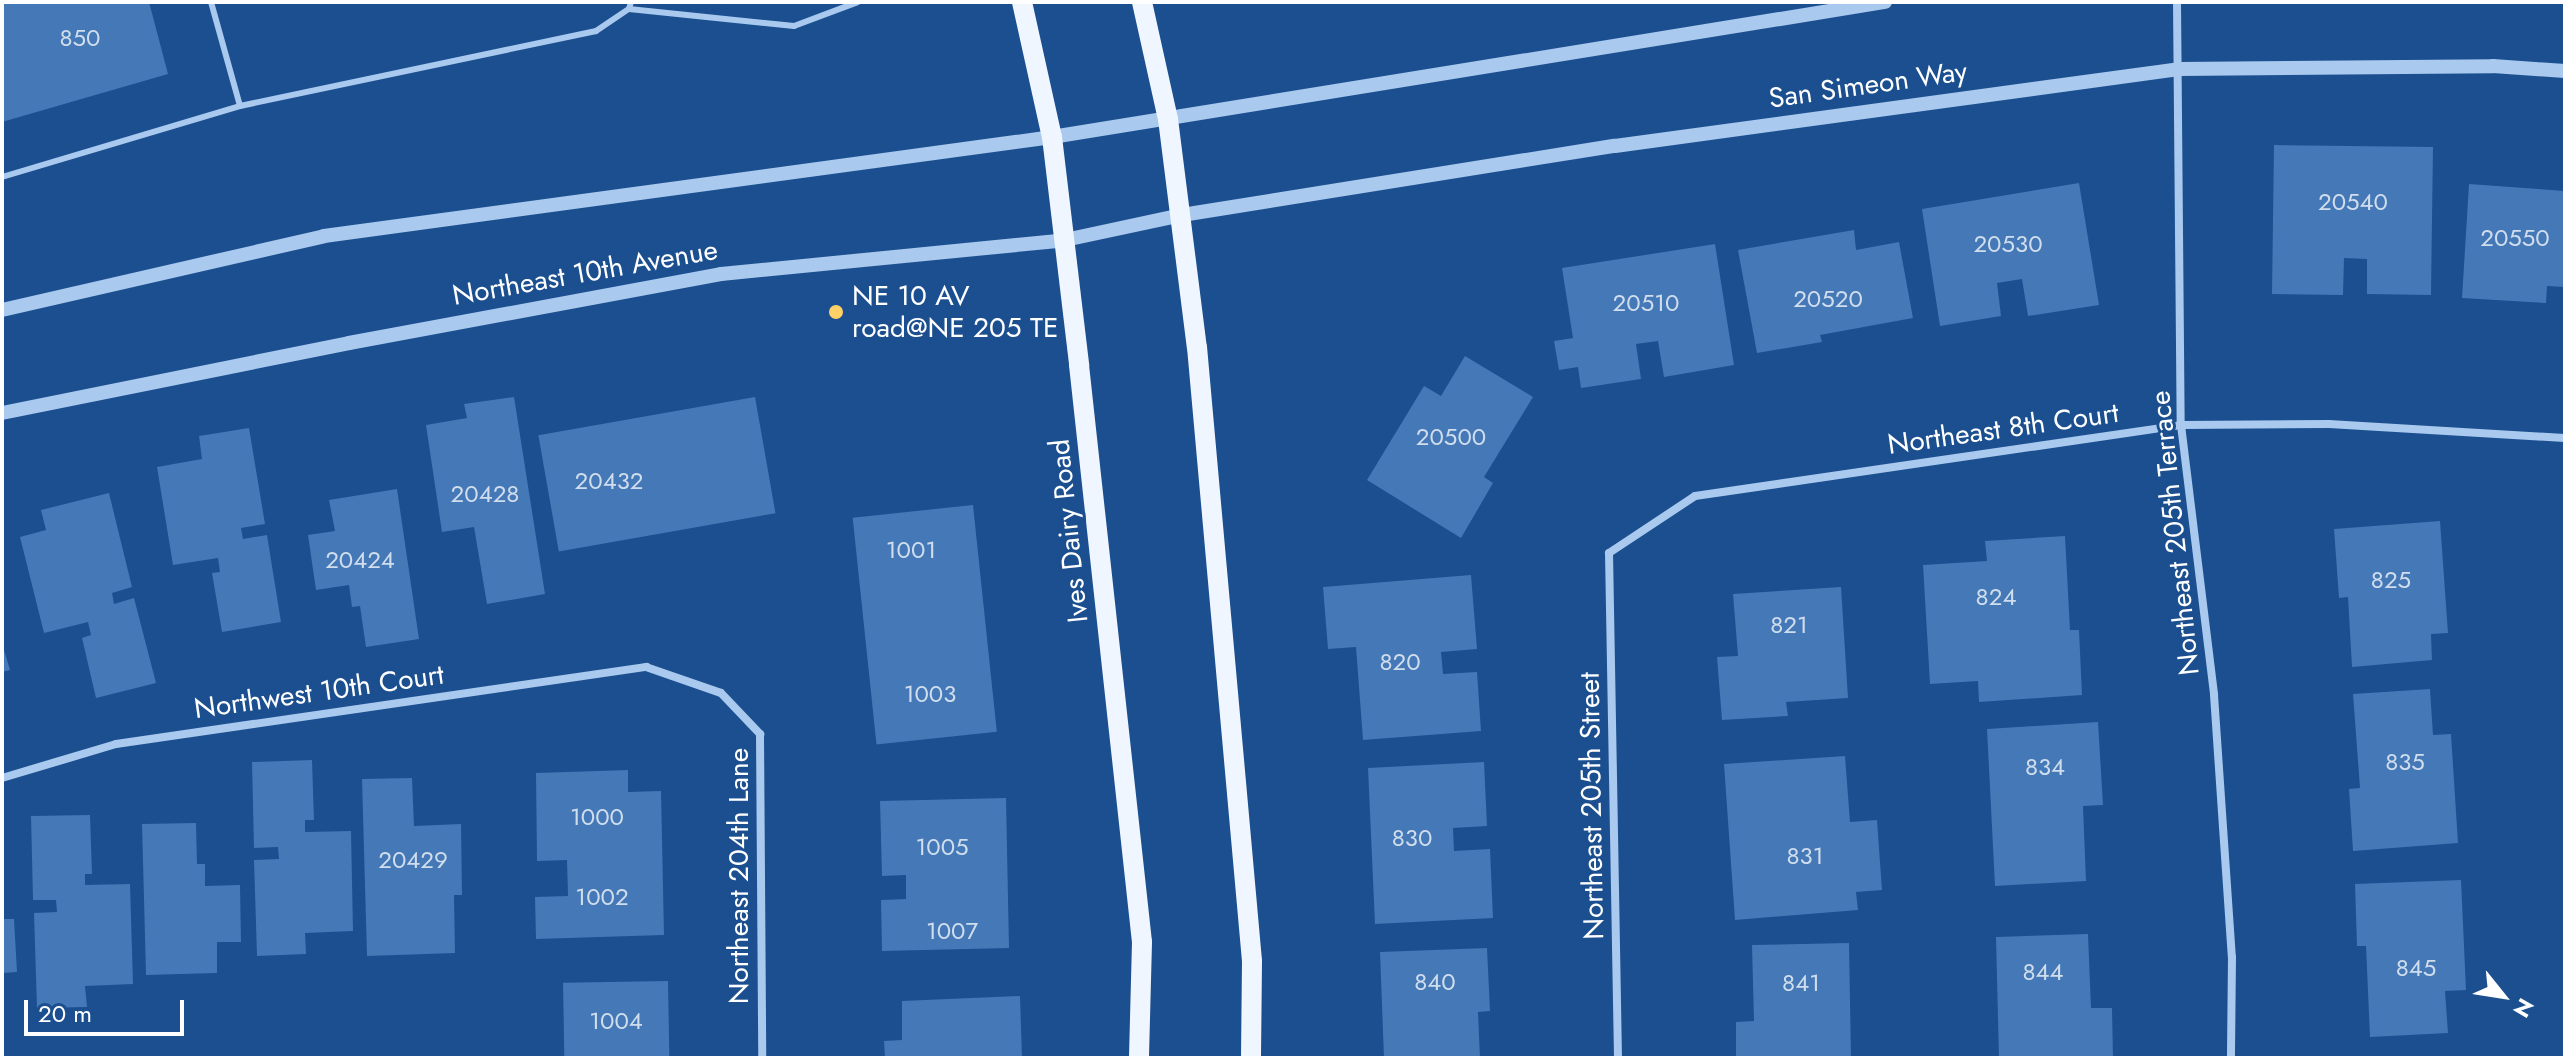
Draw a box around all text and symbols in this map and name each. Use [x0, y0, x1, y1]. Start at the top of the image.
house number: 850 [59, 24, 101, 52]
street label: San Simeon Way [1767, 54, 1969, 116]
house number: 20540 [2318, 188, 2388, 216]
house number: 20550 [2480, 224, 2550, 252]
house number: 20530 [1973, 230, 2043, 258]
street label: Northeast 10th Avenue [450, 233, 720, 313]
place label: NE 10 AV road@NE 205 TE [852, 279, 1058, 345]
house number: 20520 [1793, 285, 1863, 313]
house number: 20510 [1613, 289, 1679, 317]
marker: NE 10 AV road@NE 205 TE [827, 303, 845, 321]
street label: Northeast 205th Terrace [2143, 389, 2207, 677]
street label: Northeast 8th Court [1885, 396, 2121, 462]
house number: 20500 [1416, 423, 1486, 451]
street label: Ives Dairy Road [1043, 438, 1095, 624]
house number: 20432 [575, 467, 643, 495]
house number: 20428 [451, 480, 519, 508]
house number: 1001 [886, 536, 936, 564]
house number: 20424 [325, 546, 395, 574]
house number: 825 [2371, 566, 2411, 594]
house number: 824 [1976, 583, 2016, 611]
house number: 821 [1770, 611, 1808, 639]
house number: 820 [1379, 648, 1421, 676]
street label: Northwest 10th Court [192, 658, 446, 726]
street label: Northeast 205th Street [1573, 672, 1611, 940]
house number: 1003 [904, 680, 956, 708]
street label: Northeast 204th Lane [722, 748, 756, 1004]
house number: 835 [2385, 748, 2425, 776]
house number: 834 [2025, 753, 2065, 781]
house number: 1000 [570, 803, 624, 831]
house number: 830 [1392, 824, 1432, 852]
house number: 1005 [915, 833, 969, 861]
house number: 831 [1786, 842, 1824, 870]
house number: 20429 [378, 846, 448, 874]
house number: 1002 [575, 883, 629, 911]
house number: 1007 [926, 917, 978, 945]
house number: 845 [2396, 954, 2436, 982]
north arrow [2463, 956, 2543, 1036]
house number: 844 [2022, 958, 2064, 986]
house number: 840 [1414, 968, 1456, 996]
house number: 841 [1782, 969, 1820, 997]
scale bar [28, 984, 188, 1034]
text: N [2506, 992, 2542, 1024]
text: 20 m [38, 996, 92, 1031]
house number: 1004 [589, 1007, 643, 1035]

